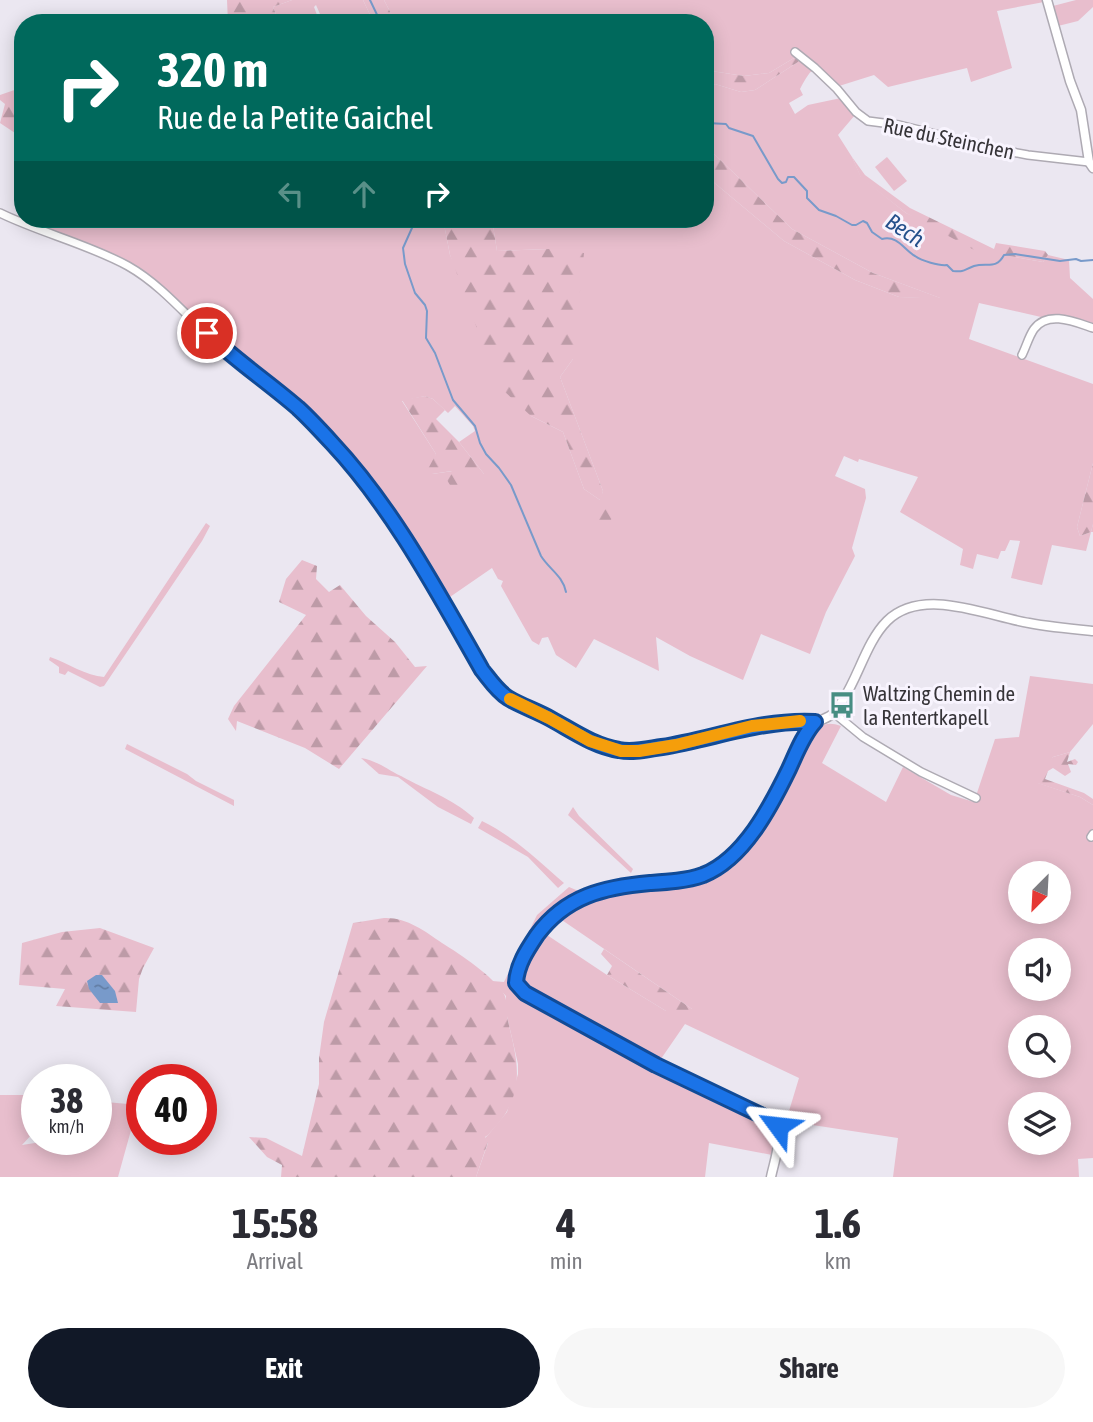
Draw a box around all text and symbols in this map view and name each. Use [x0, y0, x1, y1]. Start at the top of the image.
text: 320 m [157, 41, 268, 97]
icon: right [42, 42, 133, 133]
text: Rue de la Petite Gaichel [157, 99, 433, 136]
street label: Rue du Steinchen [881, 112, 1017, 164]
icon: left [272, 175, 310, 213]
icon: ahead [345, 175, 383, 213]
icon: right [418, 175, 456, 213]
water label: Bech [881, 208, 929, 252]
pin [177, 303, 237, 363]
icon: arrive [188, 314, 226, 352]
place label: Waltzing Chemin de la Rentertkapell [863, 681, 1015, 729]
bus stop icon: Waltzing Chemin de la Rentertkapell [827, 690, 857, 720]
north arrow [1008, 861, 1071, 924]
map controls [1008, 861, 1071, 1155]
button: sound [1008, 938, 1071, 1001]
button: search [1008, 1015, 1071, 1078]
speed limit sign: 40 [126, 1064, 217, 1155]
text: 38 [50, 1080, 83, 1120]
position arrow [741, 1089, 815, 1163]
button: layers [1008, 1092, 1071, 1155]
text: km/h [49, 1116, 84, 1137]
text: 15:58 [232, 1199, 318, 1247]
text: 4 [556, 1199, 576, 1247]
text: 1.6 [814, 1199, 861, 1247]
text: Arrival [247, 1248, 303, 1274]
text: min [550, 1248, 583, 1274]
text: km [825, 1248, 851, 1274]
button: Exit [28, 1328, 540, 1408]
button: Share [554, 1328, 1065, 1408]

